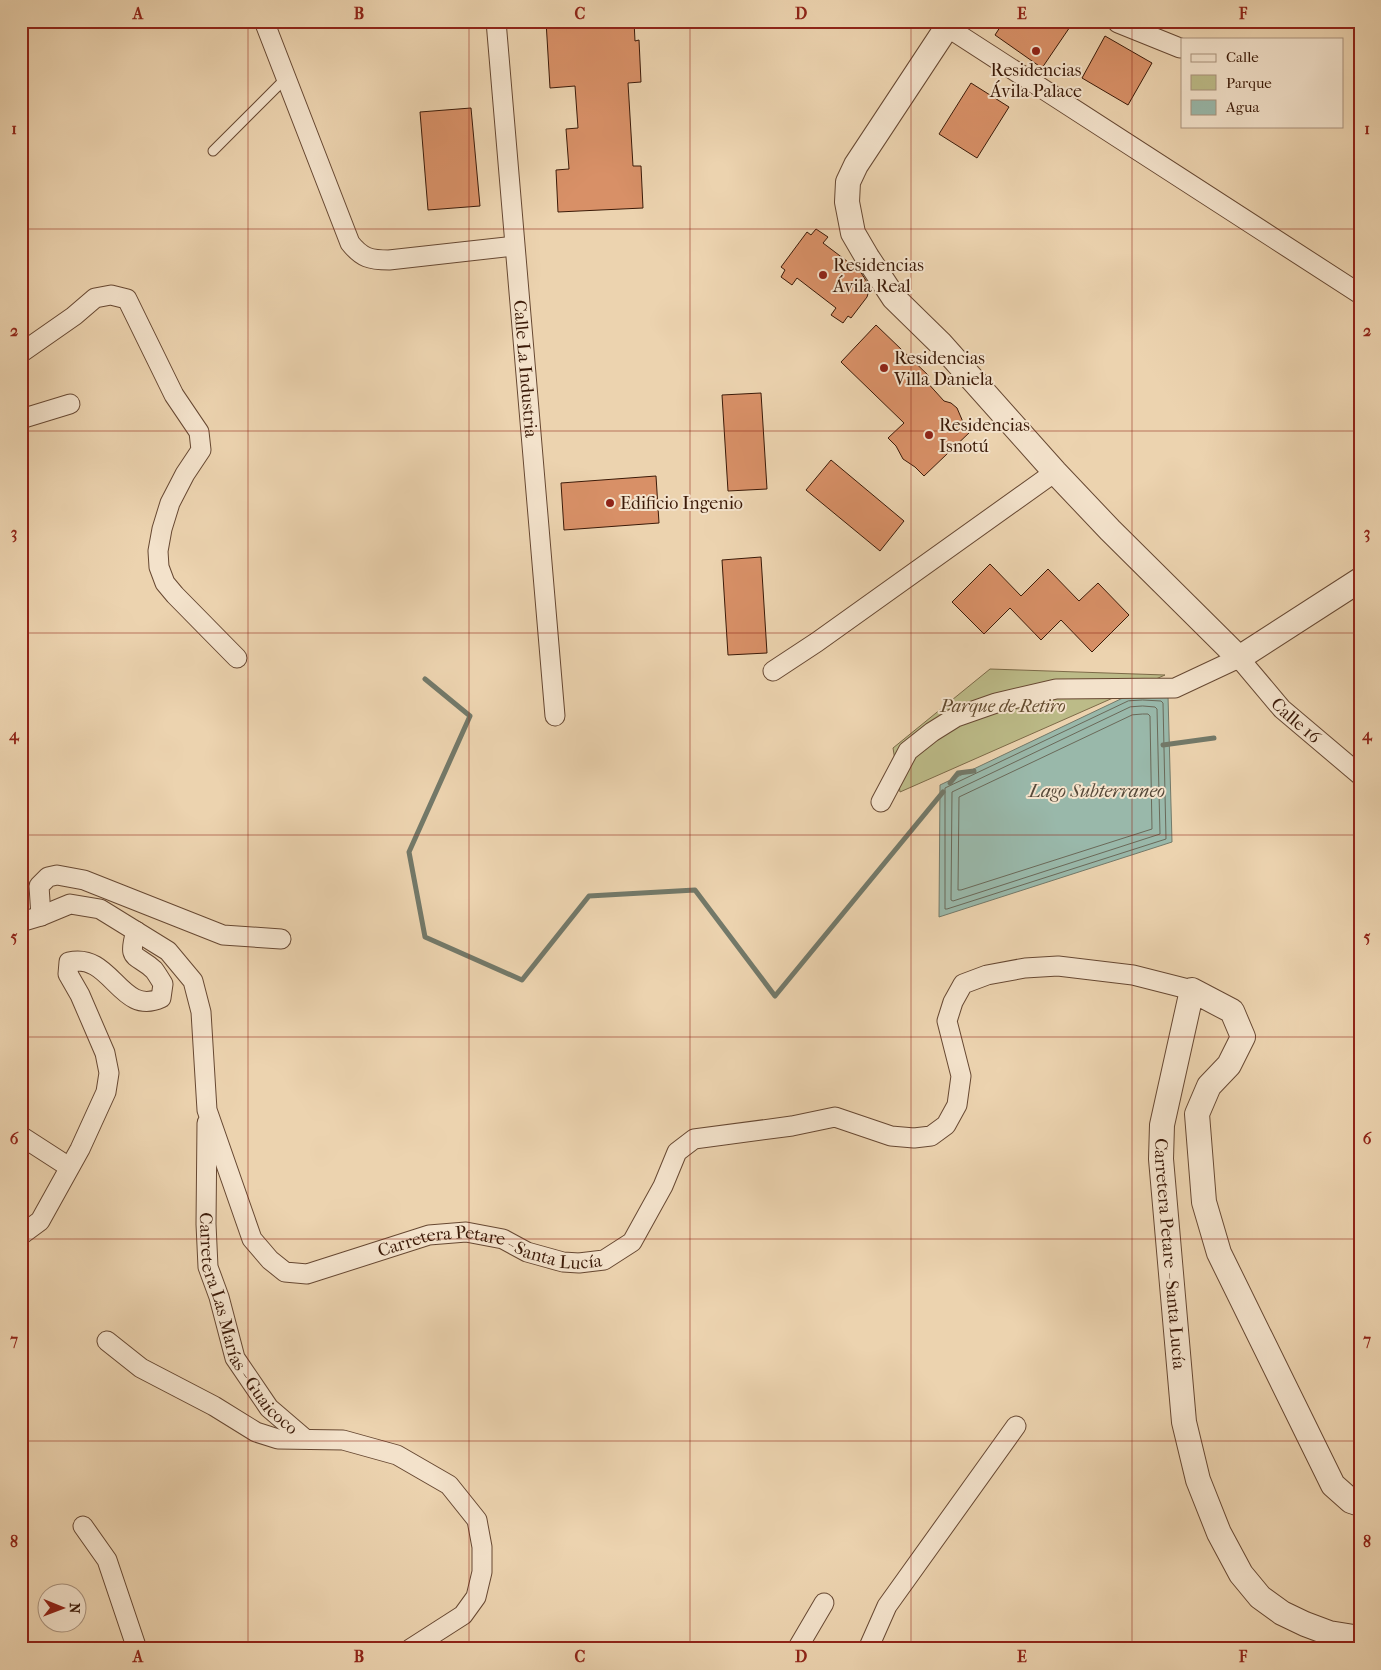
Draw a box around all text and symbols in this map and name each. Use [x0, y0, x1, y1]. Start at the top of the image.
text: A [132, 4, 144, 23]
text: B [354, 4, 364, 23]
text: C [575, 4, 586, 23]
text: D [795, 4, 807, 23]
text: E [1017, 4, 1027, 23]
text: F [1238, 4, 1248, 23]
legend [1181, 38, 1344, 128]
marker: Residencias Ávila Palace [1030, 45, 1042, 57]
text: Calle [1226, 48, 1259, 66]
place label: Residencias Ávila Palace [989, 60, 1082, 102]
text: Parque [1226, 74, 1272, 92]
text: Agua [1225, 98, 1260, 116]
text: 1 [11, 119, 17, 138]
text: 1 [1364, 119, 1370, 138]
place label: Residencias Ávila Real [832, 255, 924, 297]
marker: Residencias Ávila Real [817, 269, 829, 281]
street label: Calle La Industria [509, 299, 542, 439]
text: 2 [10, 321, 18, 340]
text: 2 [1363, 321, 1371, 340]
place label: Residencias Villa Daniela [893, 348, 994, 390]
marker: Residencias Villa Daniela [878, 362, 890, 374]
place label: Residencias Isnotú [939, 415, 1030, 457]
marker: Residencias Isnotú [923, 429, 935, 441]
place label: Edificio Ingenio [620, 493, 743, 514]
marker: Edificio Ingenio [604, 497, 616, 509]
text: 3 [11, 523, 17, 543]
text: 3 [1364, 523, 1370, 543]
street label: Calle 16 [1267, 693, 1325, 748]
park label: Parque de Retiro [939, 696, 1066, 717]
text: 4 [8, 725, 20, 745]
text: 4 [1361, 725, 1373, 745]
water label: Lago Subterraneo [1027, 780, 1165, 802]
text: 5 [11, 927, 18, 946]
text: 5 [1364, 927, 1371, 946]
text: 6 [10, 1129, 19, 1148]
text: 6 [1363, 1129, 1372, 1148]
street label: Carretera Petare - Santa Lucía [1150, 1138, 1190, 1371]
street label: Carretera Las Marías - Guaicoco [195, 1212, 303, 1439]
street label: Carretera Petare - Santa Lucía [375, 1222, 604, 1274]
text: 7 [9, 1330, 18, 1349]
text: 7 [1362, 1330, 1371, 1349]
text: 8 [10, 1532, 18, 1551]
text: 8 [1363, 1532, 1371, 1551]
north arrow [38, 1582, 88, 1632]
text: N [66, 1603, 83, 1614]
text: A [132, 1647, 144, 1666]
text: B [354, 1647, 364, 1666]
text: C [575, 1647, 586, 1666]
text: D [795, 1647, 807, 1666]
text: E [1017, 1647, 1027, 1666]
text: F [1238, 1647, 1248, 1666]

